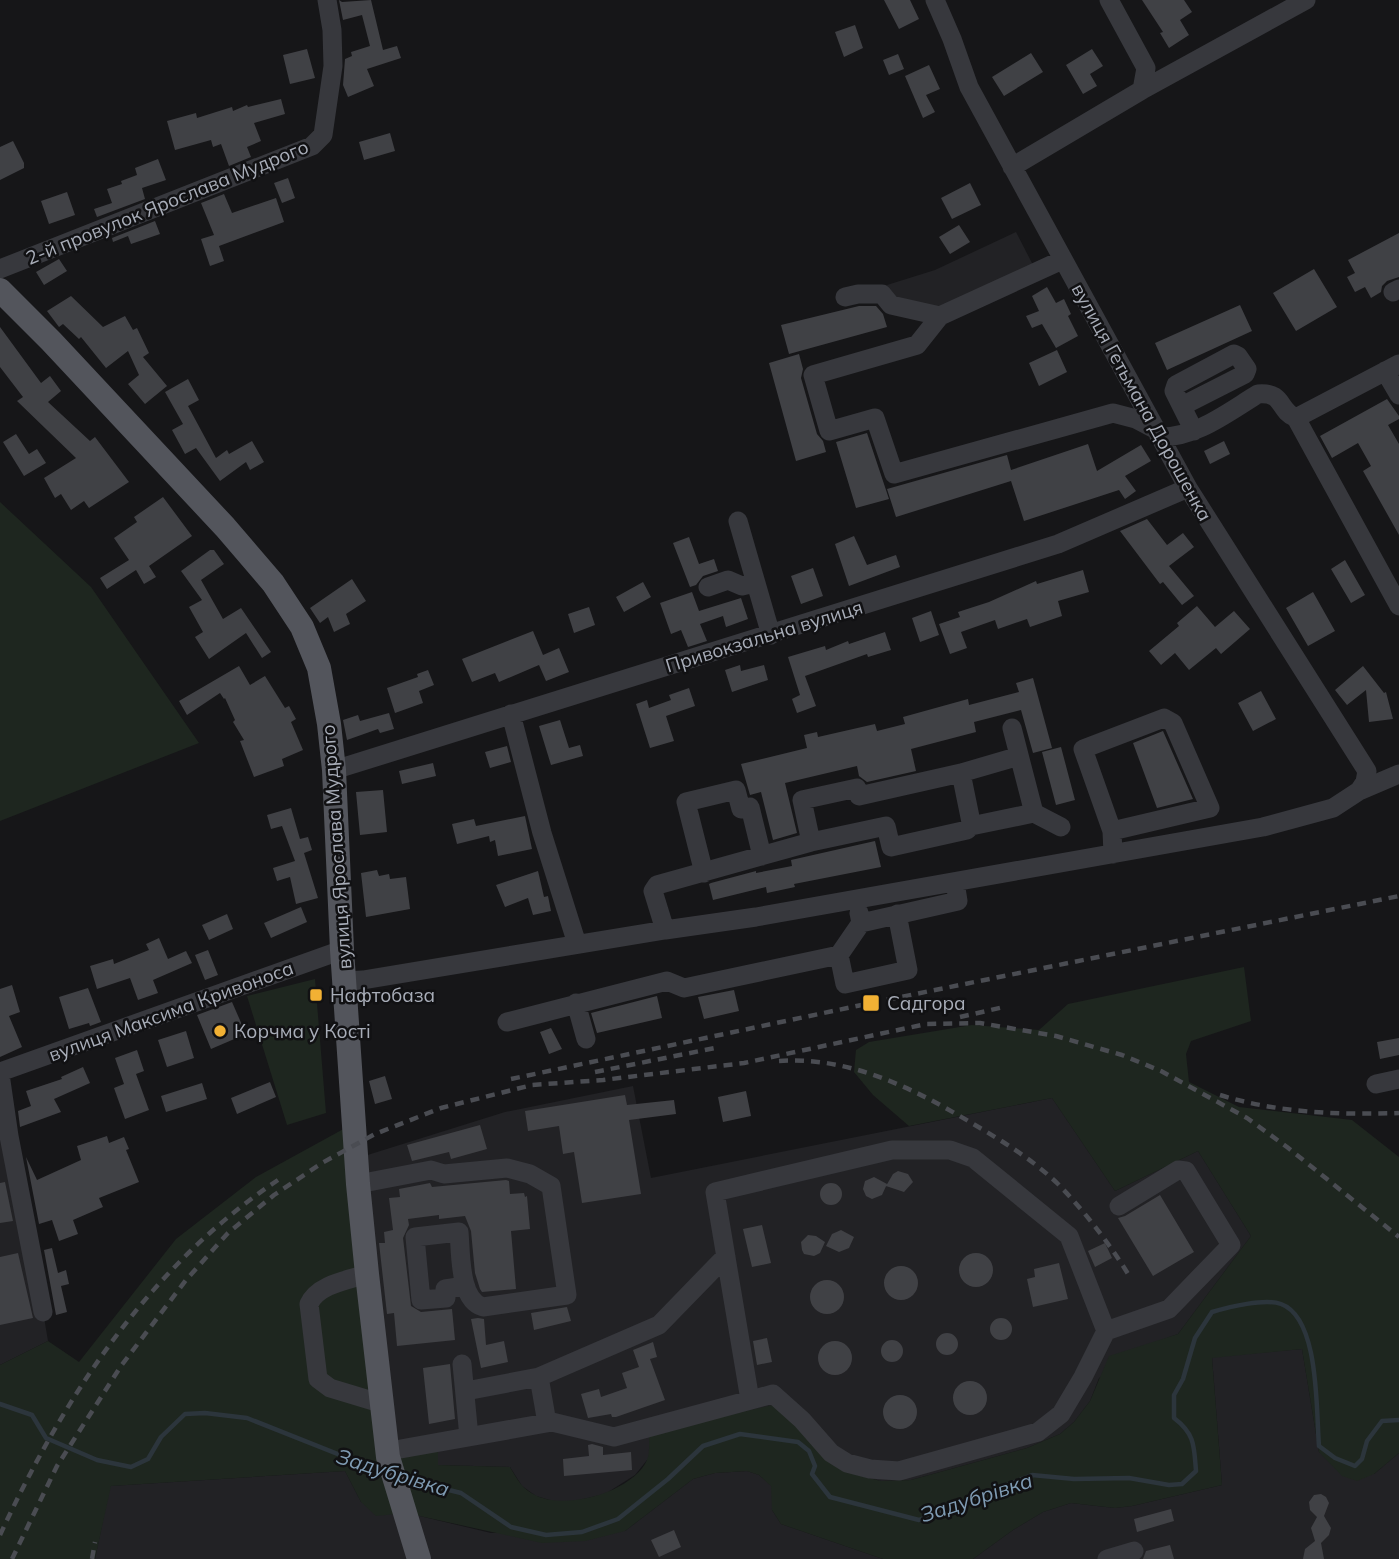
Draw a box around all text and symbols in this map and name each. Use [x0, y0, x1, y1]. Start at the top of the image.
street label: 2-й провулок Ярослава Мудрого [22, 134, 312, 270]
street label: вулиця Гетьмана Дорошенка [1067, 279, 1217, 525]
street label: Привокзальна вулиця [663, 595, 865, 677]
street label: вулиця Ярослава Мудрого [315, 724, 357, 970]
street label: вулиця Максима Кривоноса [45, 955, 297, 1067]
place label: Нафтобаза [330, 983, 435, 1007]
marker: Нафтобаза [308, 987, 324, 1003]
place label: Садгора [887, 991, 966, 1015]
marker: Садгора [861, 993, 881, 1013]
place label: Корчма у Кості [234, 1019, 371, 1043]
marker: Корчма у Кості [212, 1023, 228, 1039]
water label: Задубрівка [333, 1443, 453, 1502]
water label: Задубрівка [916, 1467, 1036, 1527]

